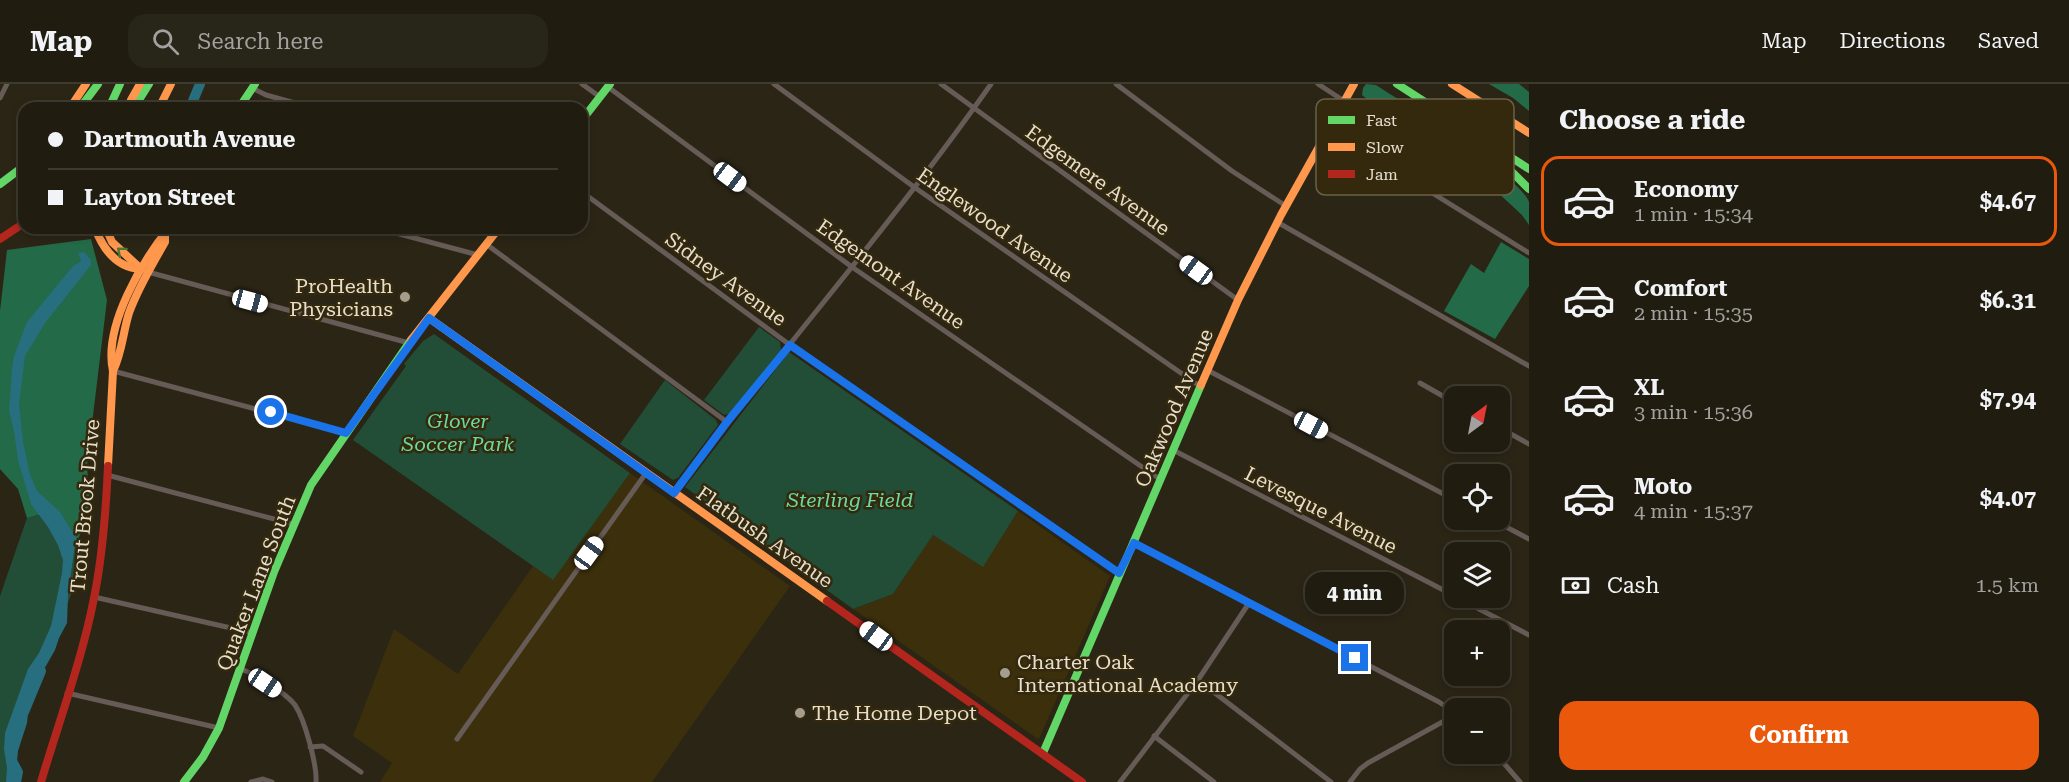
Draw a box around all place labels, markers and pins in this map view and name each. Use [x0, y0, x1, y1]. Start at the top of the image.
place label: ProHealth Physicians [289, 274, 393, 321]
marker: ProHealth Physicians [398, 290, 412, 304]
place label: Charter Oak International Academy [1017, 650, 1238, 697]
marker: Charter Oak International Academy [998, 666, 1012, 680]
place label: The Home Depot [812, 701, 977, 725]
marker: The Home Depot [793, 706, 807, 720]

